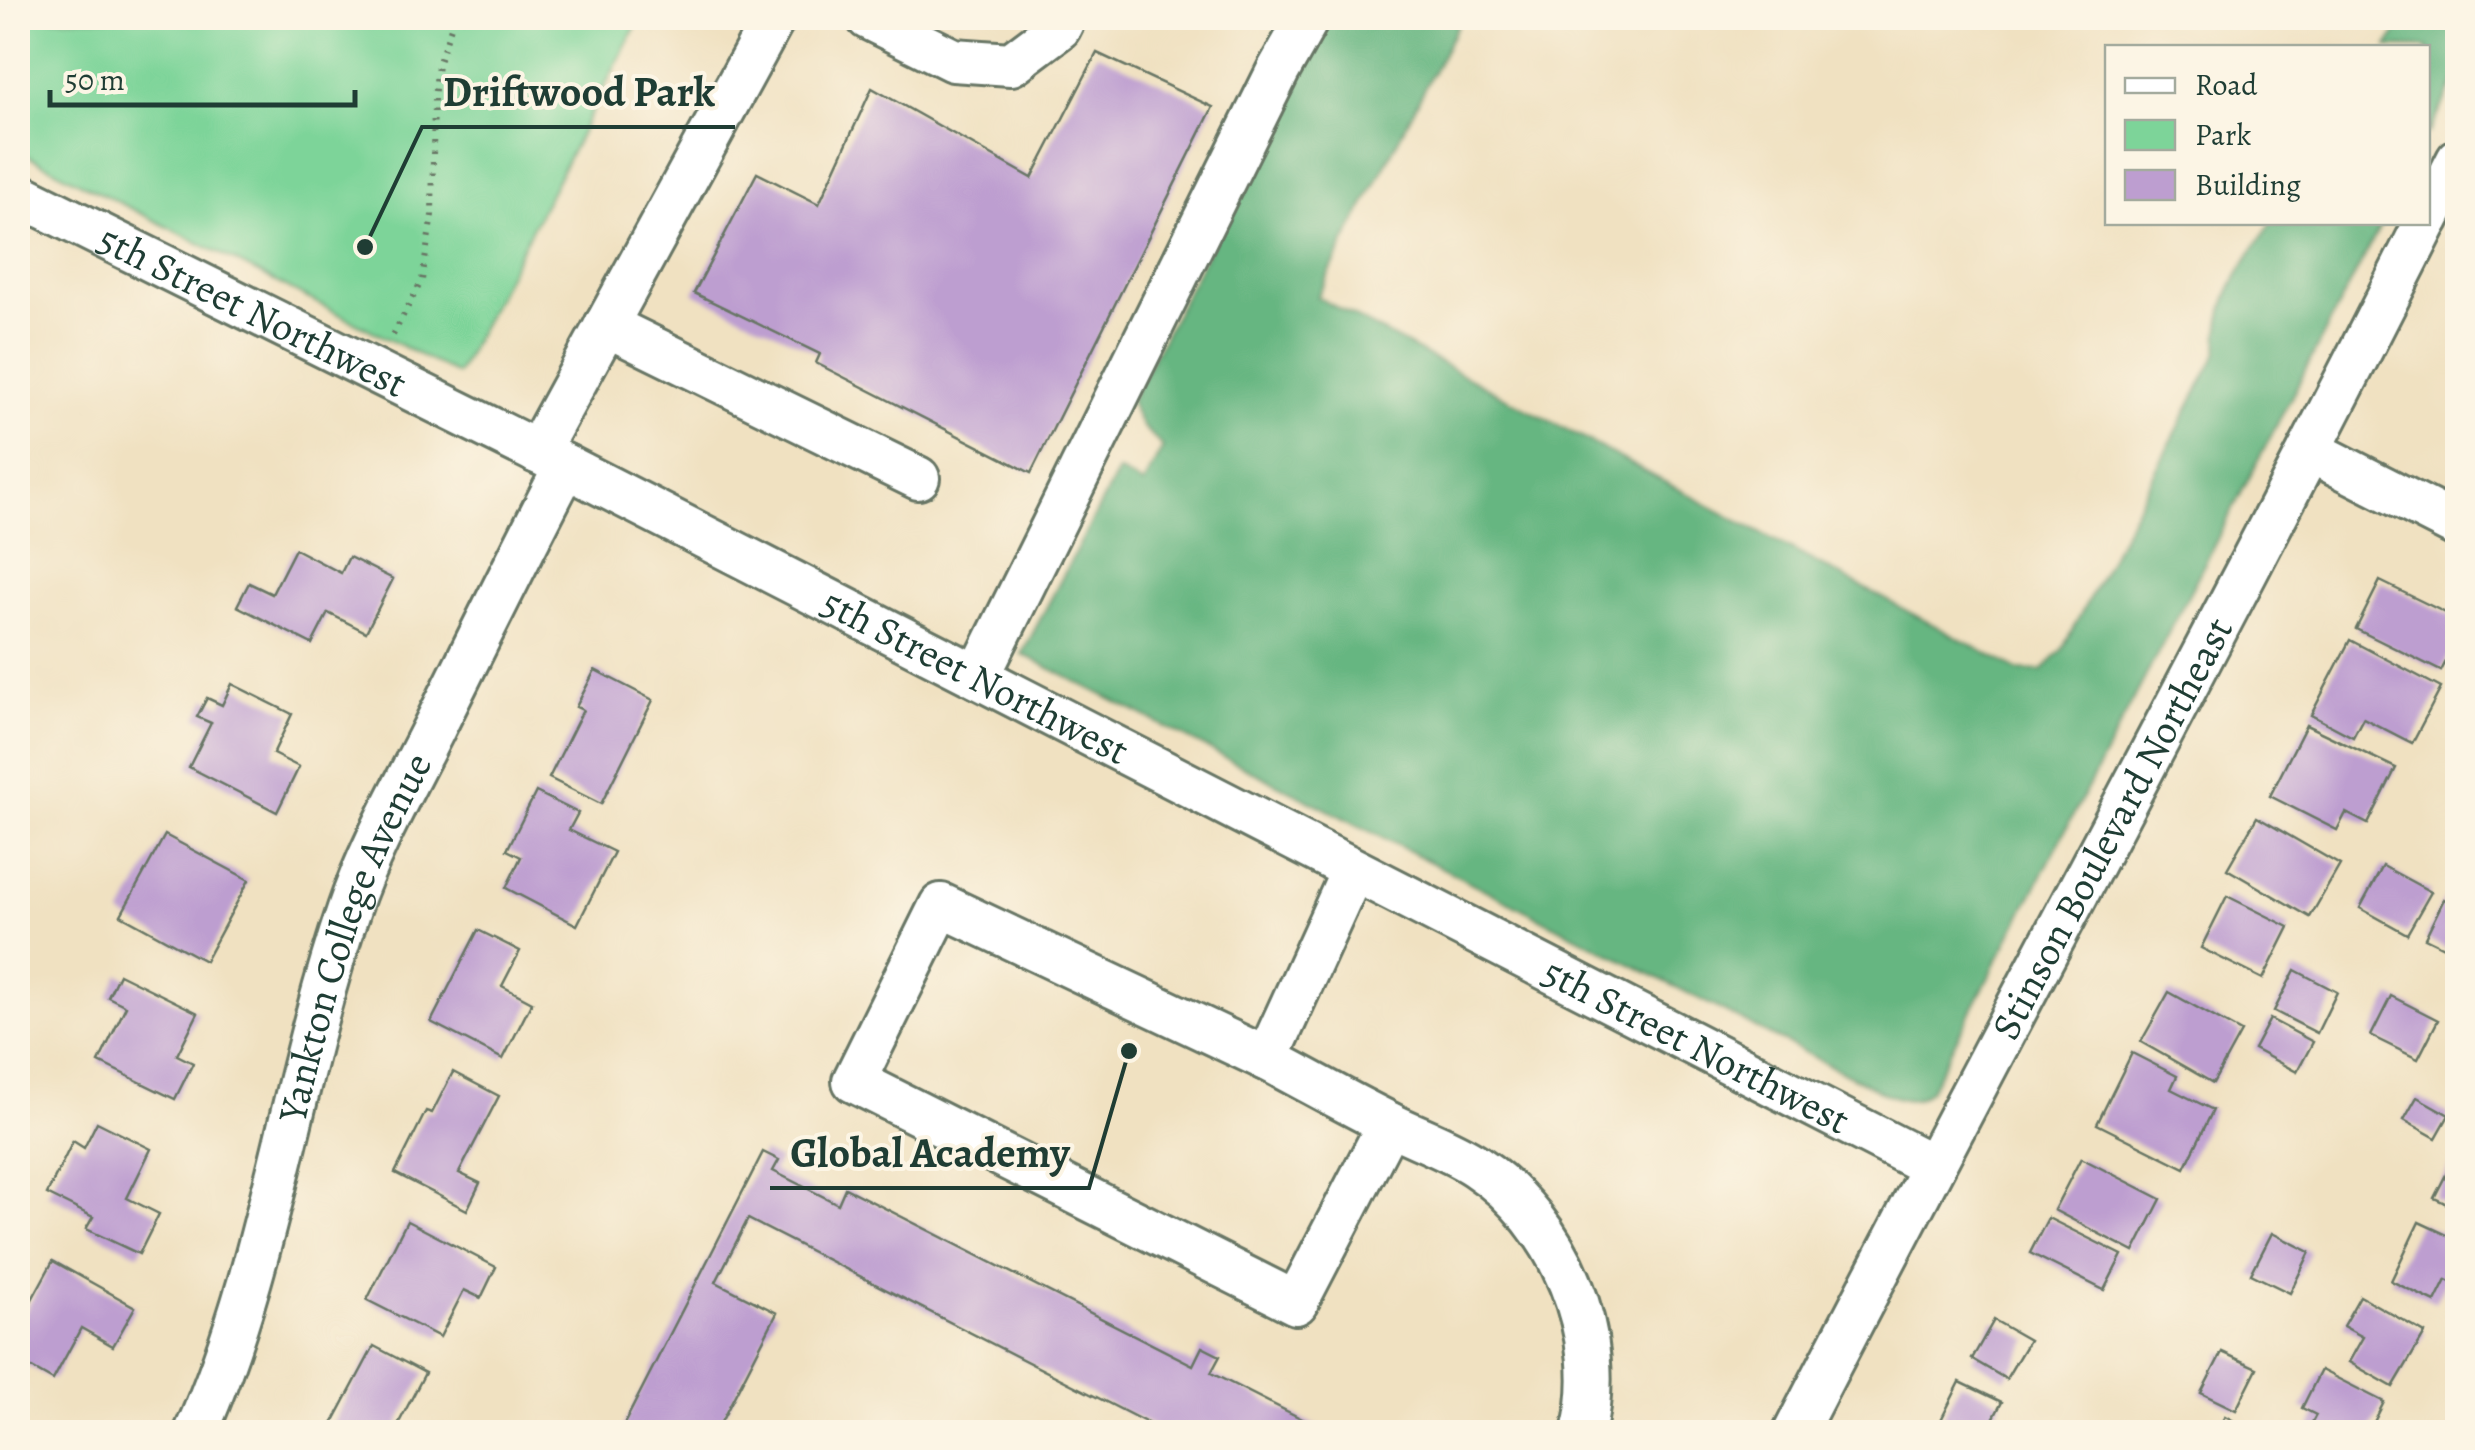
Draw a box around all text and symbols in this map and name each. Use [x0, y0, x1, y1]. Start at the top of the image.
scale bar [50, 45, 355, 107]
legend [2105, 45, 2430, 225]
callout: Driftwood Park [422, 55, 735, 127]
text: 50 m [65, 60, 125, 100]
text: Driftwood Park [443, 63, 715, 120]
text: Road [2195, 65, 2258, 105]
text: Park [2195, 115, 2251, 155]
text: Building [2195, 165, 2301, 205]
street label: 5th Street Northwest [89, 211, 416, 411]
street label: 5th Street Northwest [812, 575, 1138, 778]
street label: Stinson Boulevard Northeast [1978, 608, 2246, 1049]
street label: Yankton College Avenue [264, 743, 445, 1128]
street label: 5th Street Northwest [1533, 944, 1859, 1147]
callout: Global Academy [770, 1116, 1089, 1188]
text: Global Academy [790, 1124, 1071, 1181]

